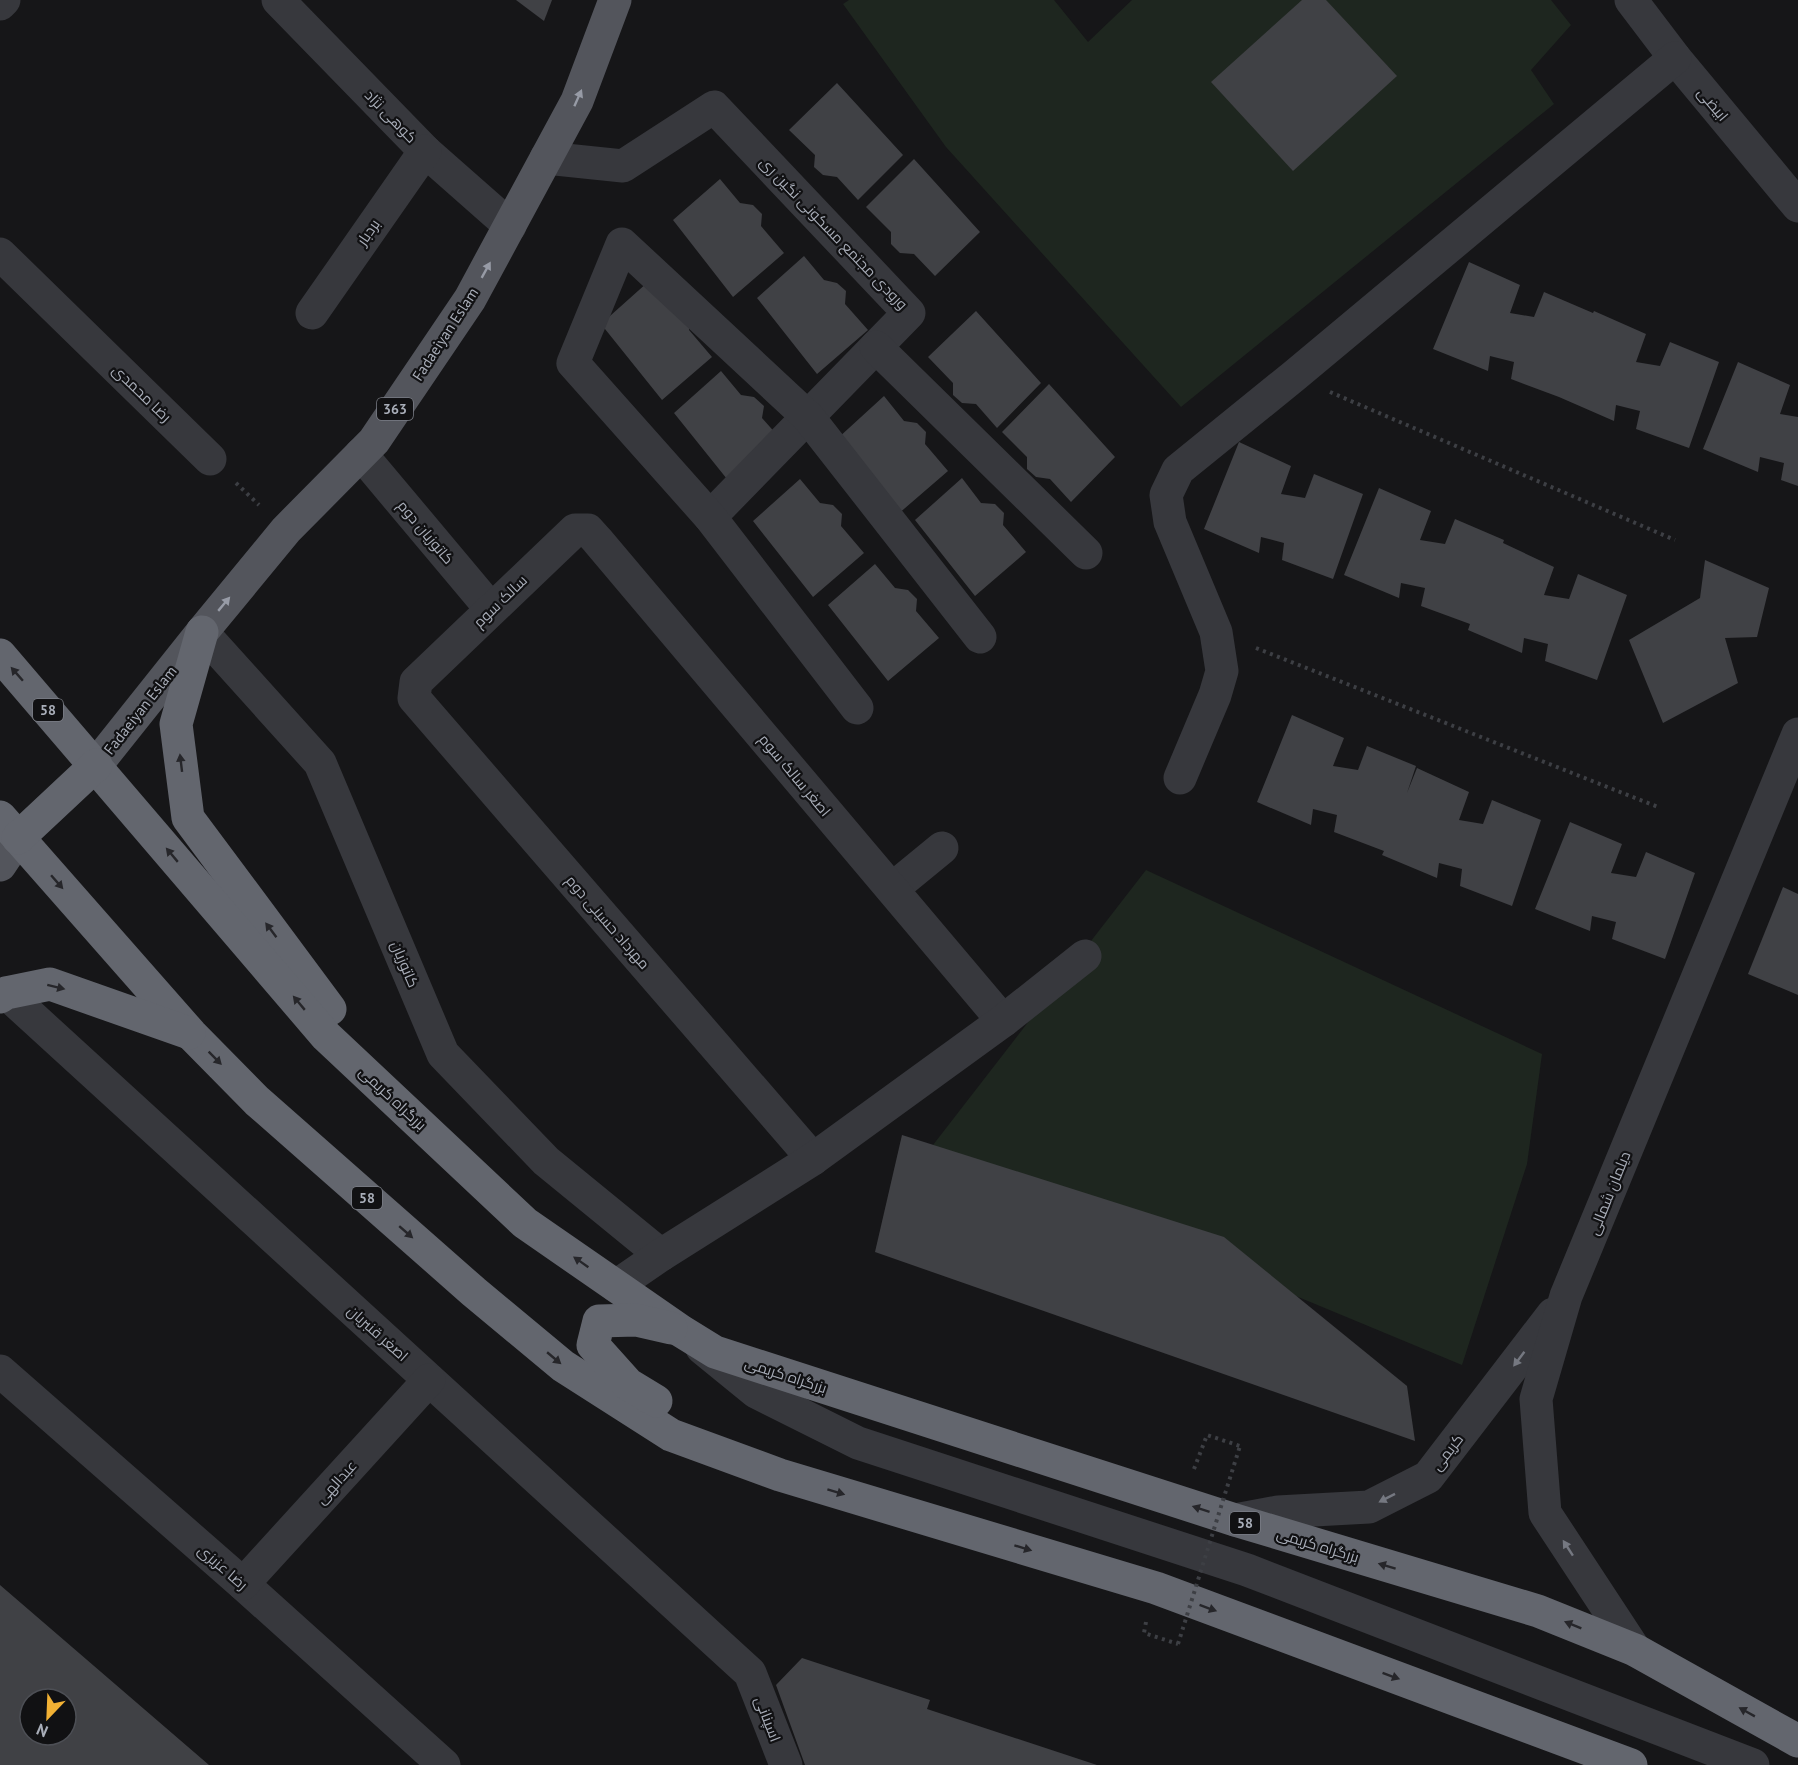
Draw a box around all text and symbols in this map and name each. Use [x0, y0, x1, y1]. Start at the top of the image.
street label: ابیضی [1693, 83, 1733, 126]
street label: کوهی نژاد [360, 85, 421, 147]
one-way arrow [573, 90, 582, 107]
street label: ورودی مجتمع مسکونی نگین ری [755, 153, 912, 315]
street label: بردبار [352, 215, 384, 250]
one-way arrow [480, 262, 491, 278]
street label: Fadaeiyan Eslam [408, 284, 482, 384]
street label: رضا محمدی [108, 360, 176, 427]
road number: 363 [377, 398, 413, 420]
street label: کاتوزیان دوم [393, 496, 458, 568]
street label: سالک سوم [469, 571, 532, 632]
one-way arrow [217, 597, 230, 612]
street label: Fadaeiyan Eslam [99, 662, 181, 758]
one-way arrow [11, 667, 24, 682]
road number: 58 [33, 699, 63, 721]
street label: اصغر سالک سوم [754, 730, 835, 821]
one-way arrow [176, 753, 185, 772]
one-way arrow [166, 847, 179, 863]
street label: مهرداد حسینی دوم [561, 871, 654, 974]
one-way arrow [50, 874, 64, 889]
one-way arrow [266, 922, 278, 937]
street label: کاتوزیان [386, 938, 423, 991]
one-way arrow [47, 983, 65, 993]
one-way arrow [293, 996, 306, 1011]
one-way arrow [207, 1051, 222, 1065]
street label: بزرگراه کریمی [355, 1062, 431, 1135]
street label: دیلمان شمالی [1584, 1148, 1635, 1238]
road number: 58 [352, 1187, 382, 1209]
one-way arrow [398, 1225, 413, 1238]
one-way arrow [574, 1256, 590, 1268]
street label: اصغر قنبریان [343, 1301, 412, 1366]
one-way arrow [546, 1352, 562, 1365]
one-way arrow [1513, 1352, 1525, 1367]
street label: بزرگراه کریمی [742, 1353, 829, 1398]
street label: کریمی [1427, 1430, 1468, 1475]
street label: عبدالهی [311, 1456, 361, 1509]
one-way arrow [827, 1488, 845, 1497]
one-way arrow [1378, 1493, 1395, 1503]
one-way arrow [1192, 1504, 1210, 1514]
road number: 58 [1230, 1512, 1260, 1534]
street label: بزرگراه کریمی [1274, 1523, 1361, 1567]
street label: رضا عزیزی [193, 1540, 252, 1595]
one-way arrow [1562, 1541, 1574, 1557]
one-way arrow [1014, 1544, 1032, 1553]
one-way arrow [1378, 1561, 1396, 1570]
one-way arrow [1199, 1603, 1217, 1613]
one-way arrow [1564, 1620, 1582, 1629]
one-way arrow [1382, 1671, 1400, 1681]
north arrow [18, 1687, 78, 1747]
street label: اسپنانی [750, 1694, 785, 1745]
one-way arrow [1738, 1707, 1755, 1717]
text: N [33, 1720, 51, 1742]

